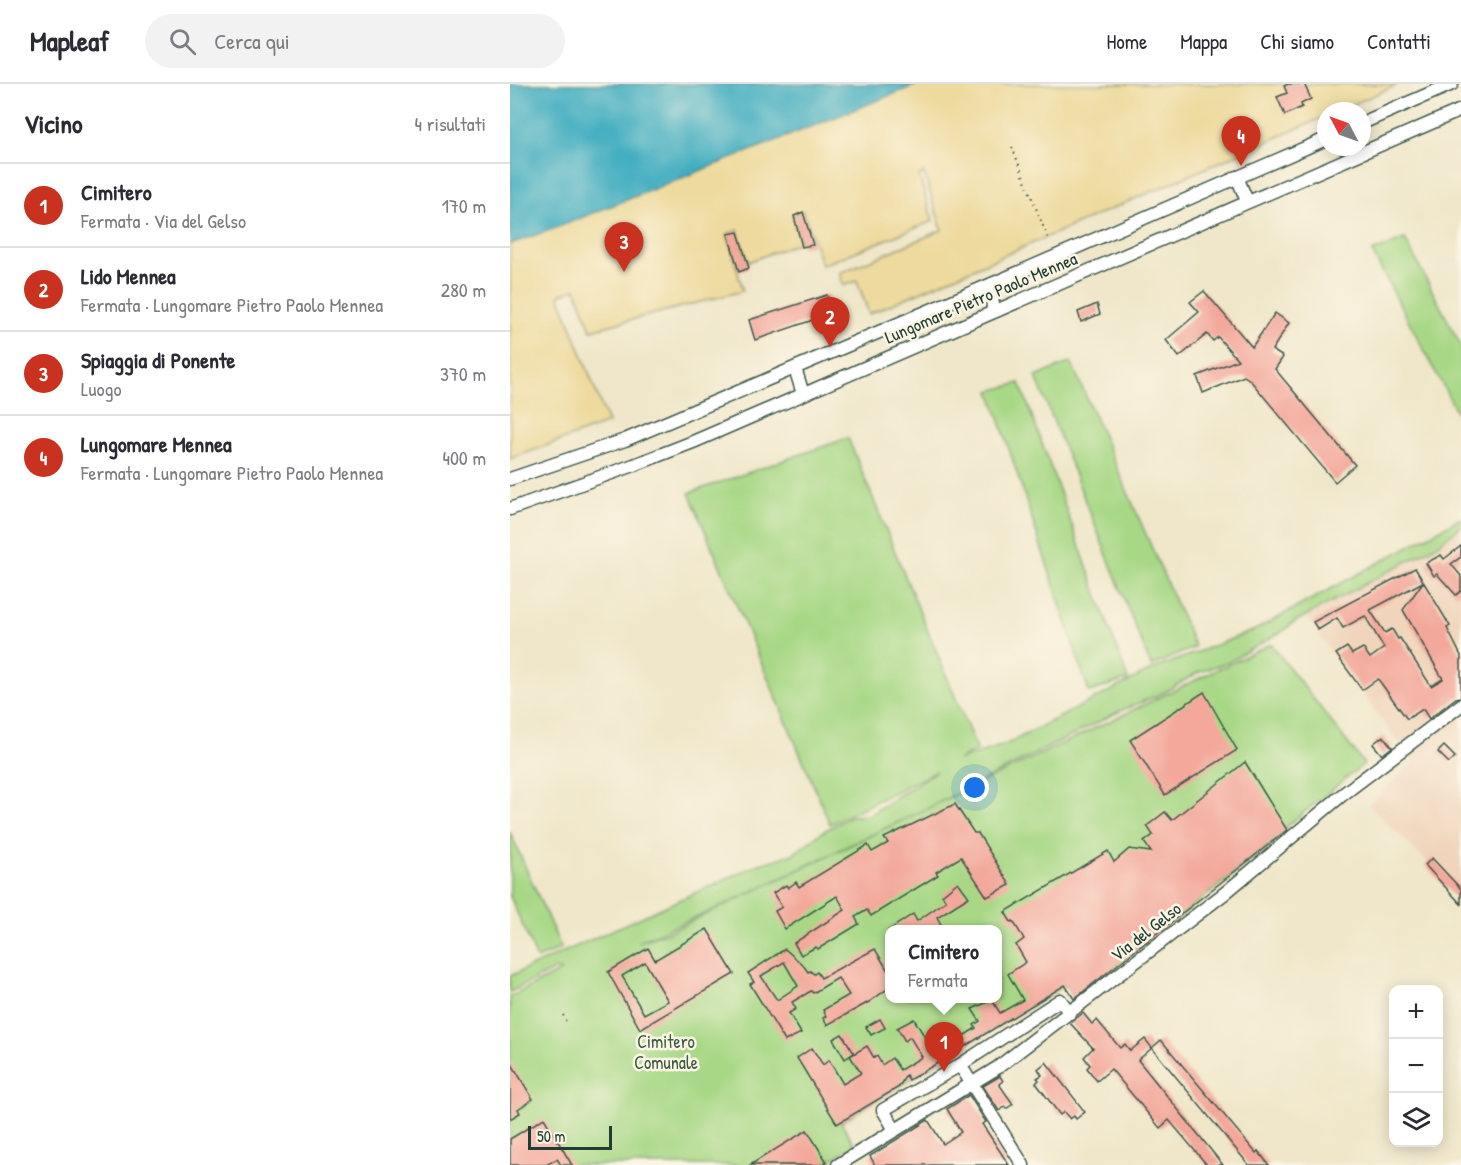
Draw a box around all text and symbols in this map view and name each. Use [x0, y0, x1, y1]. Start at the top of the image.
search box [145, 14, 565, 68]
text: Mapleaf [30, 22, 109, 60]
icon: search [166, 25, 199, 58]
text: Cerca qui [214, 26, 290, 56]
text: Home [1106, 27, 1147, 56]
text: Mappa [1180, 27, 1227, 56]
text: Chi siamo [1260, 27, 1334, 56]
text: Contatti [1367, 27, 1431, 56]
north arrow [1317, 102, 1371, 156]
text: Vicino [24, 106, 83, 141]
text: 4 risultati [415, 110, 486, 137]
pin: 4 [1222, 116, 1260, 166]
text: Cimitero [81, 177, 152, 207]
text: 1 [40, 192, 47, 219]
text: 170 m [442, 192, 486, 219]
text: Fermata · Via del Gelso [81, 207, 246, 234]
pin: 3 [604, 222, 644, 272]
street label: Lungomare Pietro Paolo Mennea [881, 246, 1081, 349]
text: Lido Mennea [81, 261, 176, 291]
text: 2 [39, 276, 48, 303]
text: 280 m [441, 276, 486, 303]
text: Fermata · Lungomare Pietro Paolo Mennea [81, 291, 383, 318]
pin: 2 [810, 298, 850, 347]
text: Spiaggia di Ponente [81, 345, 235, 375]
text: 3 [39, 360, 48, 387]
text: 370 m [440, 360, 486, 387]
text: Luogo [81, 375, 121, 402]
text: Lungomare Mennea [81, 429, 232, 459]
text: 4 [40, 444, 47, 471]
text: 400 m [442, 444, 486, 471]
text: Fermata · Lungomare Pietro Paolo Mennea [81, 459, 383, 486]
your location [960, 773, 989, 802]
street label: Via del Gelso [1105, 896, 1186, 967]
popup [885, 925, 1002, 1003]
text: Cimitero [908, 936, 979, 966]
text: Fermata [908, 966, 968, 993]
map controls [1389, 985, 1443, 1147]
button: + [1389, 985, 1443, 1039]
pin: 1 [924, 1022, 964, 1072]
park label: Cimitero Comunale [634, 1029, 698, 1075]
button: − [1389, 1039, 1443, 1093]
button: layers [1389, 1093, 1443, 1147]
scale bar [528, 1123, 612, 1150]
text: 50 m [537, 1125, 566, 1147]

